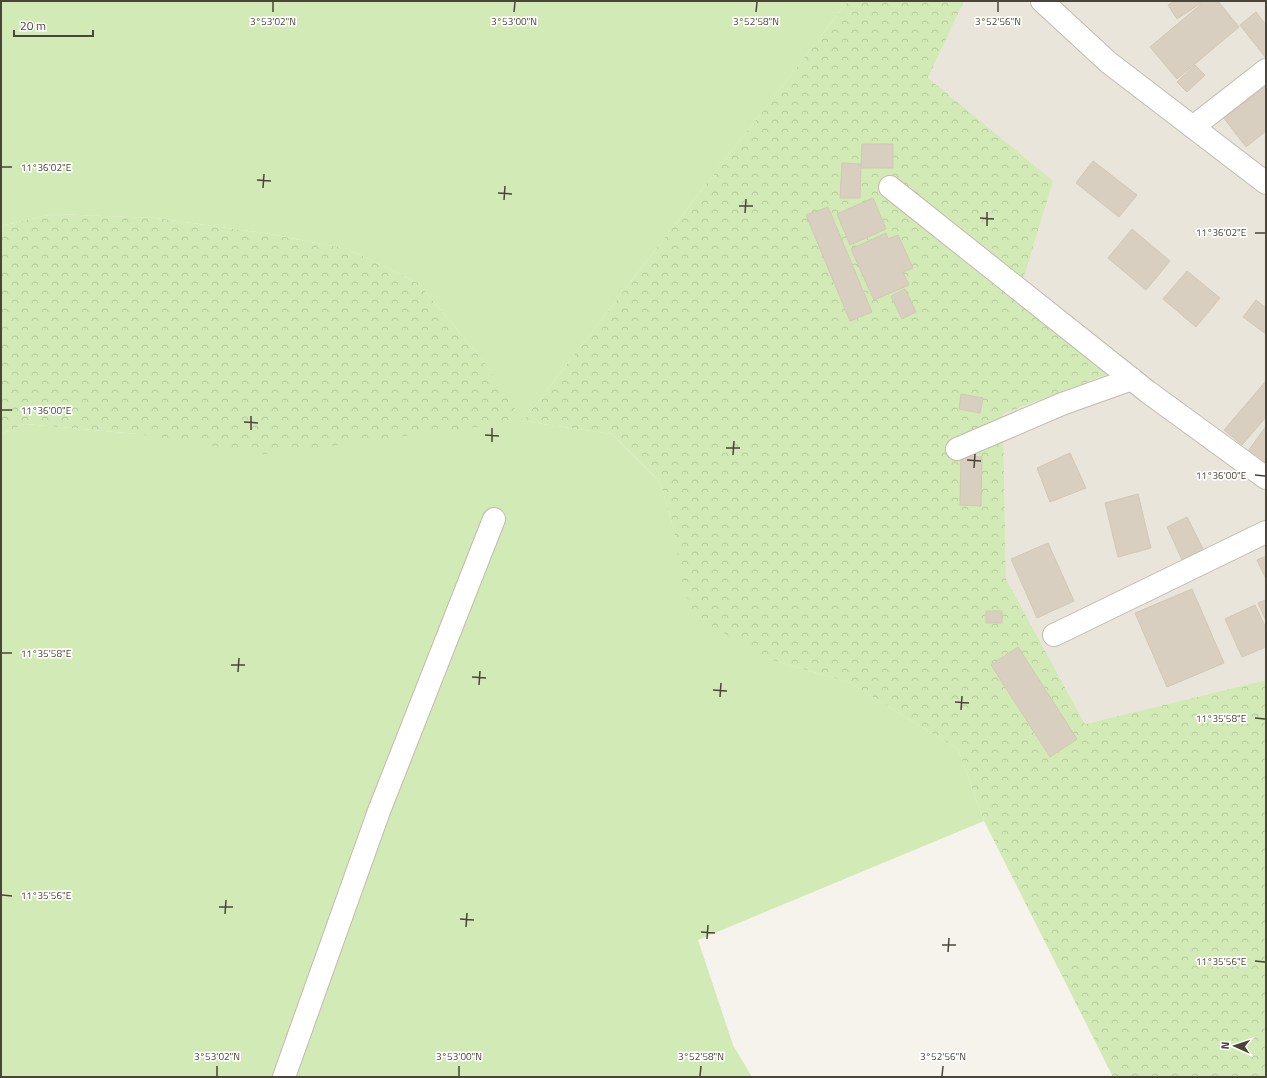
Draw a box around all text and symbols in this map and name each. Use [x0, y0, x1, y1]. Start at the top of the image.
scale bar [14, 12, 93, 38]
text: 3°53'02"N [250, 14, 296, 29]
text: 3°53'00"N [491, 14, 537, 29]
text: 3°52'58"N [733, 14, 779, 29]
text: 3°52'56"N [975, 14, 1021, 29]
text: 20 m [20, 16, 46, 35]
text: 11°36'02"E [21, 160, 72, 175]
text: 11°36'02"E [1196, 225, 1247, 240]
text: 11°36'00"E [21, 403, 72, 418]
text: 11°36'00"E [1196, 468, 1247, 483]
text: 11°35'58"E [21, 646, 72, 661]
text: 11°35'58"E [1196, 711, 1247, 726]
text: 11°35'56"E [21, 888, 72, 903]
text: 11°35'56"E [1196, 954, 1247, 969]
north arrow [1215, 1026, 1255, 1066]
text: N [1217, 1041, 1233, 1050]
text: 3°53'02"N [194, 1049, 240, 1064]
text: 3°53'00"N [436, 1049, 482, 1064]
text: 3°52'58"N [678, 1049, 724, 1064]
text: 3°52'56"N [920, 1049, 966, 1064]

